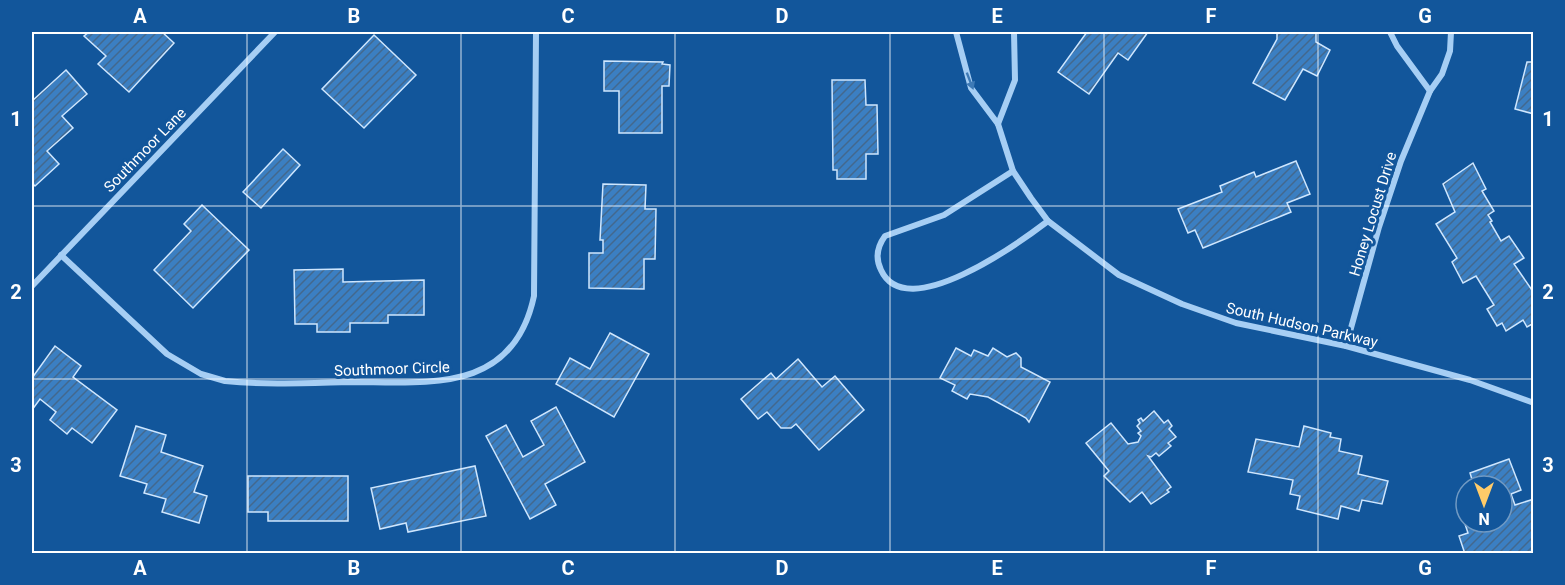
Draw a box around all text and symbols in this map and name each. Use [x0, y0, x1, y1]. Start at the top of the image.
text: A [133, 4, 147, 28]
text: B [348, 4, 360, 28]
text: C [561, 4, 575, 28]
text: D [776, 4, 789, 28]
text: E [991, 4, 1003, 28]
text: F [1206, 4, 1217, 28]
text: G [1418, 4, 1432, 28]
one-way arrow [965, 72, 975, 90]
street label: Southmoor Lane [100, 104, 190, 196]
text: 1 [10, 107, 22, 131]
text: 1 [1542, 107, 1554, 131]
street label: Honey Locust Drive [1346, 150, 1400, 278]
text: 2 [10, 280, 22, 304]
text: 2 [1542, 280, 1554, 304]
street label: South Hudson Parkway [1224, 299, 1380, 351]
street label: Southmoor Circle [334, 358, 450, 380]
text: 3 [10, 453, 22, 477]
text: 3 [1542, 453, 1554, 477]
north arrow [1454, 474, 1514, 534]
text: N [1478, 509, 1490, 528]
text: A [133, 556, 147, 580]
text: B [348, 556, 360, 580]
text: C [561, 556, 575, 580]
text: D [776, 556, 789, 580]
text: E [991, 556, 1003, 580]
text: F [1206, 556, 1217, 580]
text: G [1418, 556, 1432, 580]

